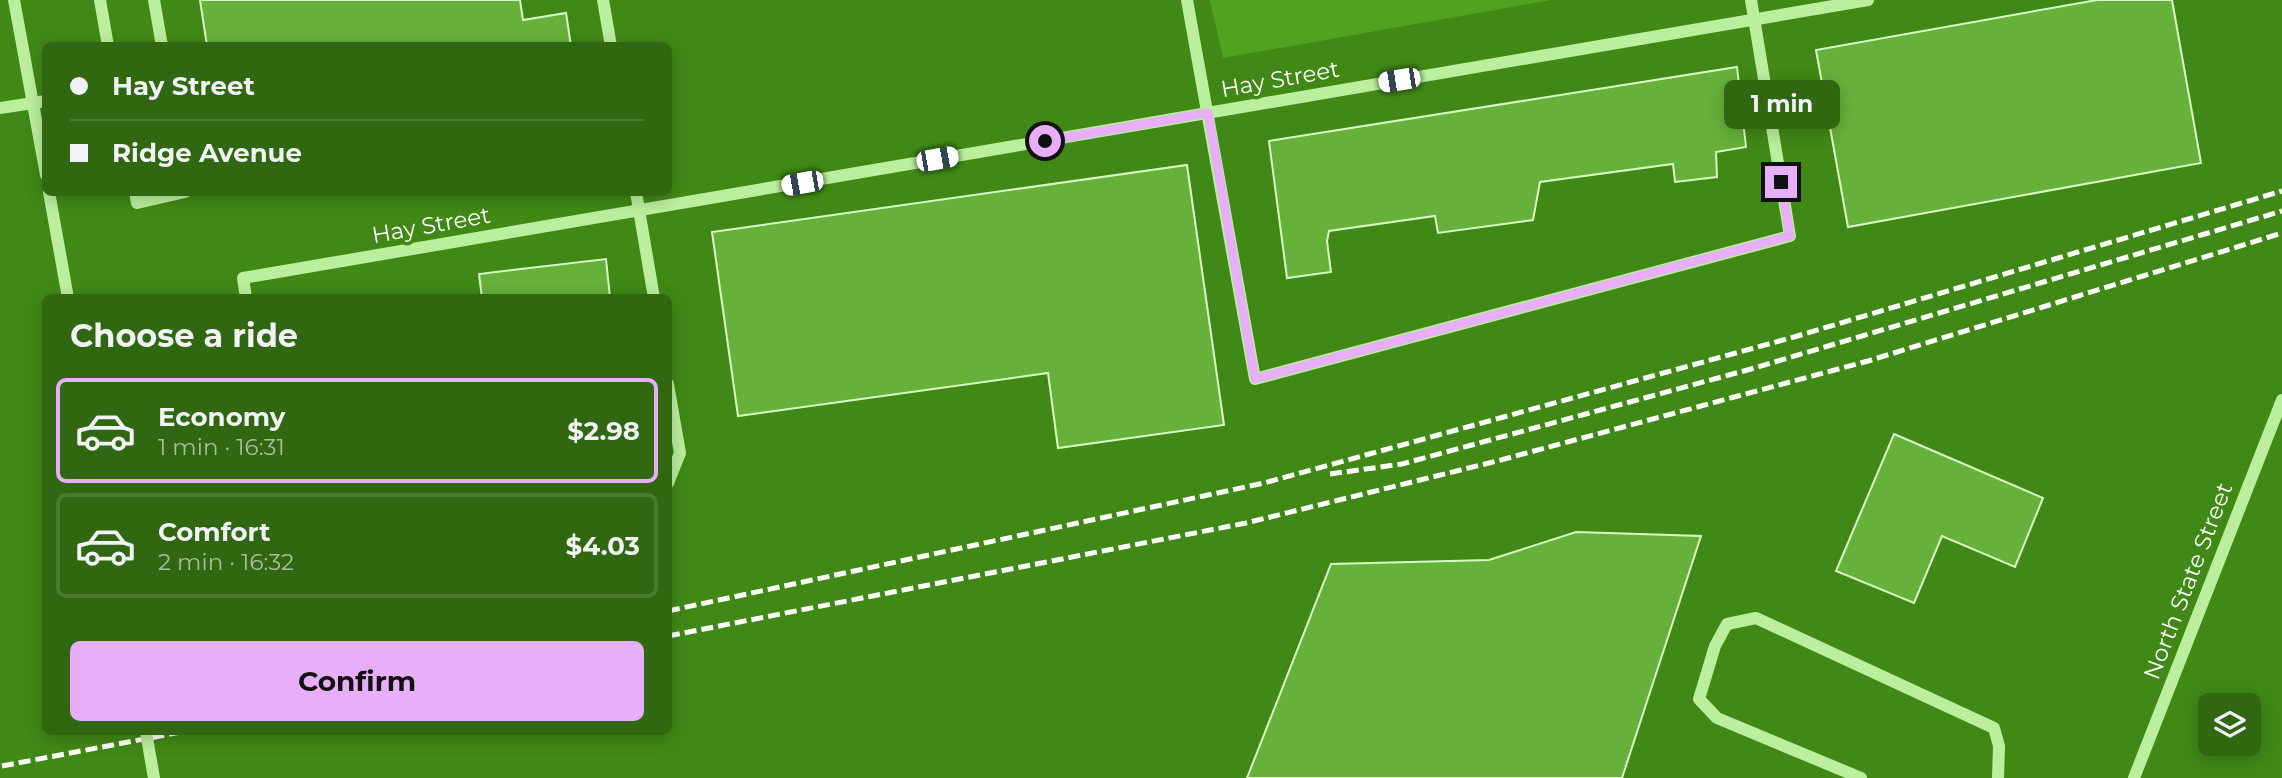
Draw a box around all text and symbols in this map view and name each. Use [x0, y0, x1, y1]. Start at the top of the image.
street label: Hay Street [1219, 55, 1341, 103]
car [1377, 66, 1422, 94]
text: Hay Street [112, 70, 255, 102]
callout: 1 min [1723, 80, 1839, 130]
text: 1 min [1751, 90, 1813, 118]
route start [1029, 125, 1061, 157]
text: Ridge Avenue [112, 137, 302, 169]
car [915, 145, 960, 173]
route end [1765, 166, 1797, 198]
car [780, 169, 825, 197]
street label: Hay Street [370, 201, 492, 249]
text: Choose a ride [70, 316, 298, 355]
icon: car [74, 399, 137, 462]
text: Economy [158, 401, 285, 433]
text: $2.98 [567, 415, 640, 447]
text: 1 min · 16:31 [158, 433, 285, 461]
street label: North State Street [2138, 479, 2238, 683]
icon: car [74, 514, 137, 577]
text: Comfort [158, 516, 270, 548]
text: $4.03 [565, 530, 640, 562]
text: 2 min · 16:32 [158, 548, 294, 576]
button: Confirm [70, 641, 644, 721]
map controls [2198, 693, 2261, 756]
button: layers [2198, 693, 2261, 756]

